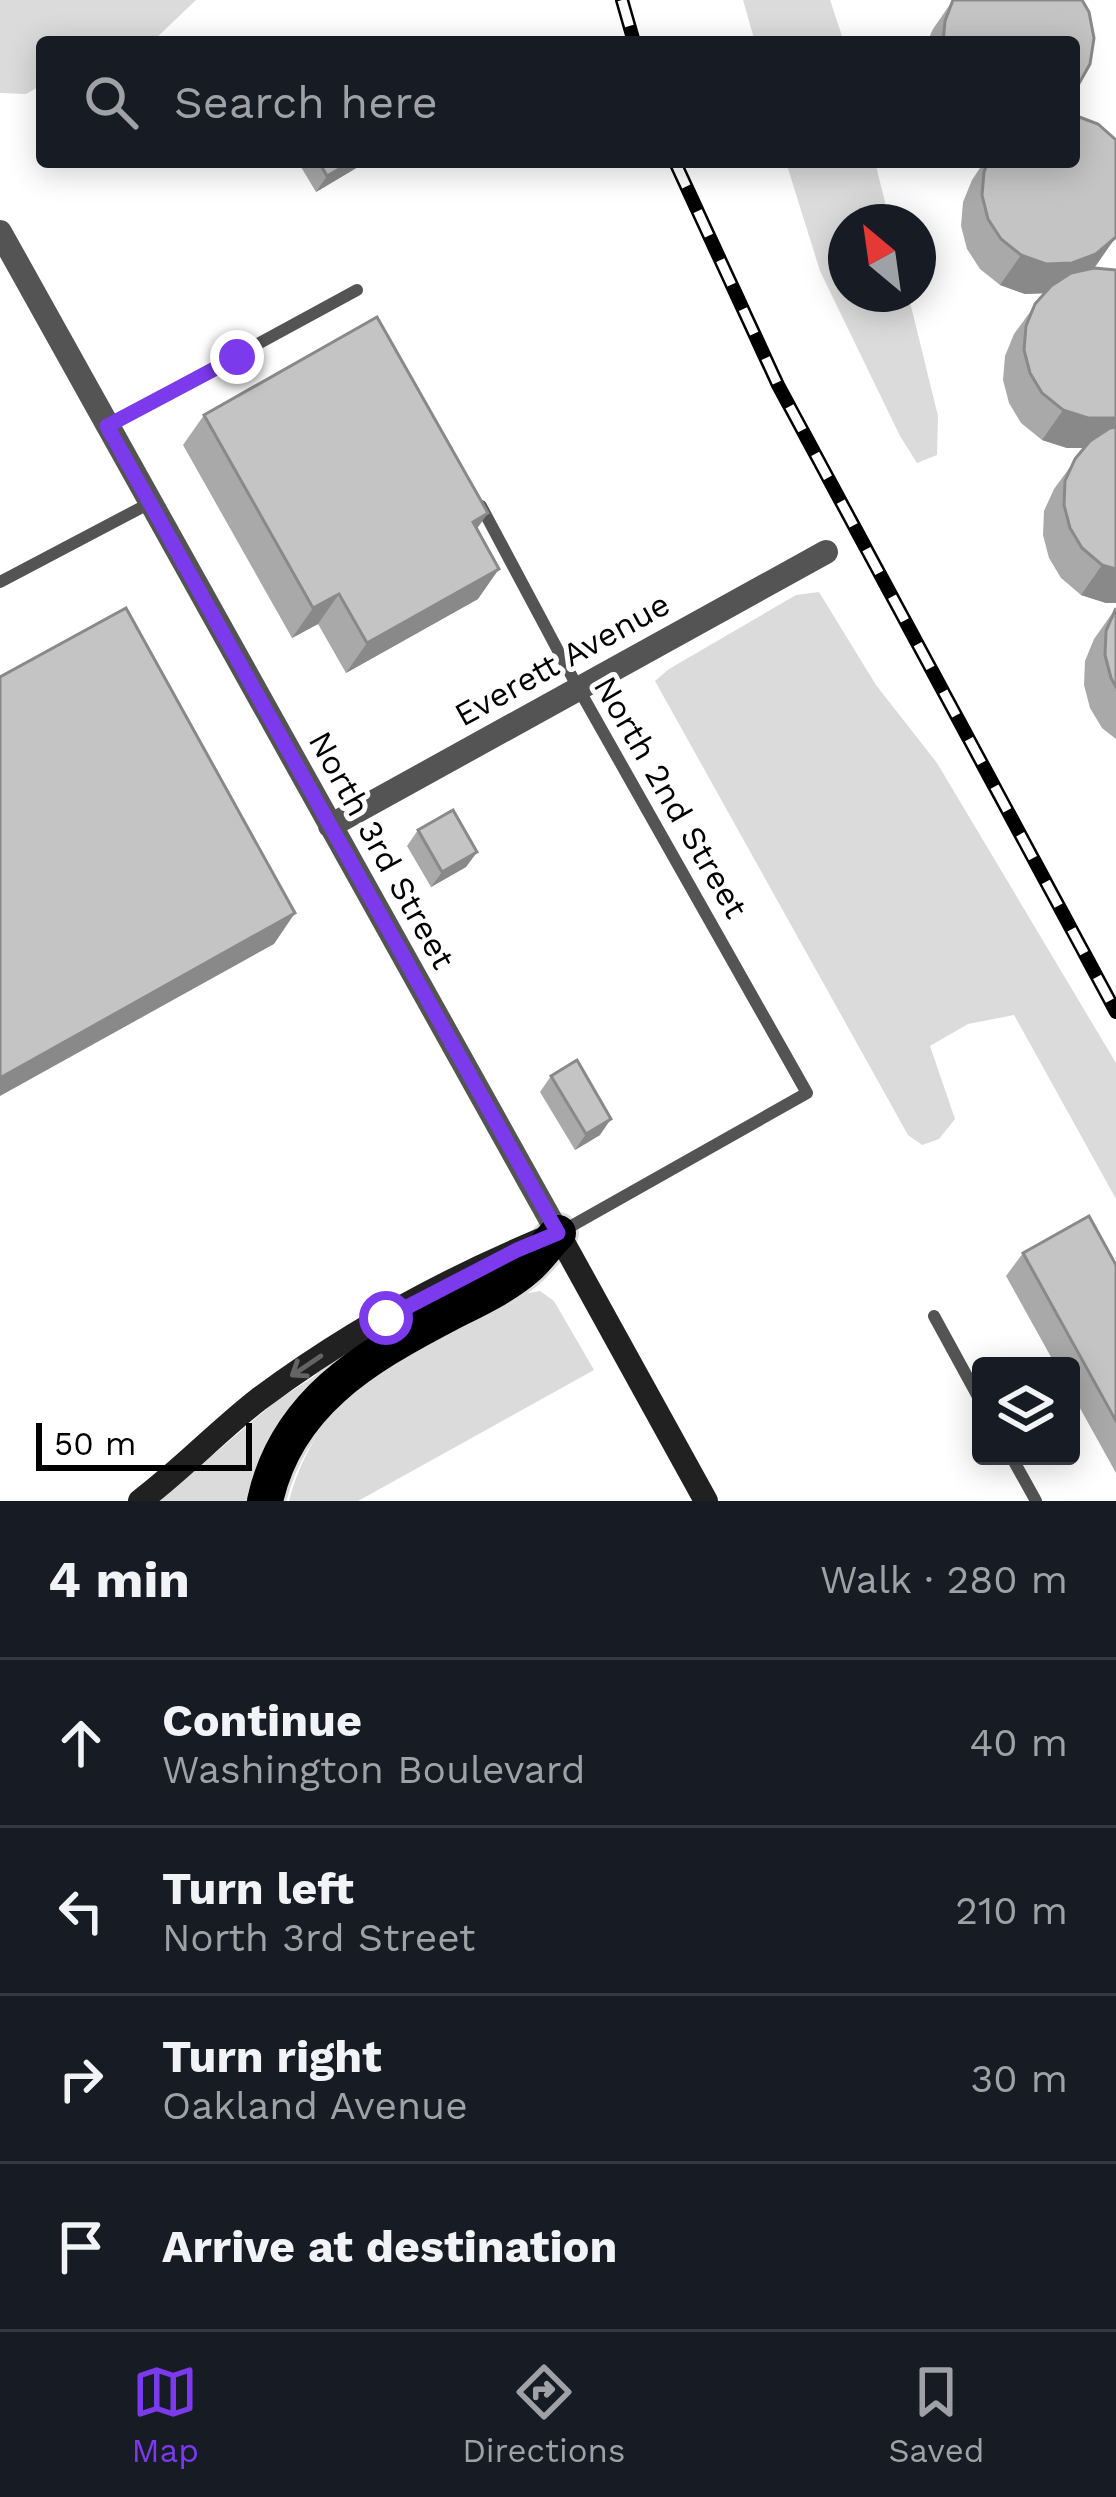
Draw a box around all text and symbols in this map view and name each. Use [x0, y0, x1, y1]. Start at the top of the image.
search box [36, 36, 1080, 168]
icon: search [78, 69, 144, 135]
text: Search here [174, 76, 438, 129]
north arrow [828, 204, 936, 312]
route end [210, 330, 264, 384]
street label: Everett Avenue [448, 584, 676, 734]
street label: North 2nd Street [586, 669, 756, 925]
street label: North 3rd Street [301, 725, 463, 976]
route start [359, 1291, 413, 1345]
one-way arrow [290, 1354, 324, 1379]
map controls [972, 1357, 1080, 1465]
button: layers [972, 1357, 1080, 1465]
scale bar [36, 1417, 252, 1470]
text: 50 m [54, 1424, 136, 1463]
text: 4 min [48, 1550, 190, 1609]
text: Walk · 280 m [820, 1557, 1068, 1602]
text: Continue [162, 1694, 362, 1747]
icon: ahead [48, 1710, 114, 1776]
text: 40 m [969, 1720, 1068, 1765]
text: Washington Boulevard [162, 1747, 586, 1792]
text: Turn left [162, 1862, 354, 1915]
icon: left [48, 1878, 114, 1944]
text: 210 m [955, 1888, 1068, 1933]
text: North 3rd Street [162, 1915, 475, 1960]
text: Turn right [162, 2030, 382, 2083]
icon: right [48, 2046, 114, 2112]
text: 30 m [971, 2056, 1068, 2101]
text: Oakland Avenue [162, 2083, 468, 2128]
icon: arrive [48, 2214, 114, 2280]
text: Arrive at destination [162, 2220, 617, 2273]
tab: Map [132, 2359, 199, 2470]
tab: Directions [462, 2359, 625, 2470]
tab: Saved [889, 2359, 984, 2470]

